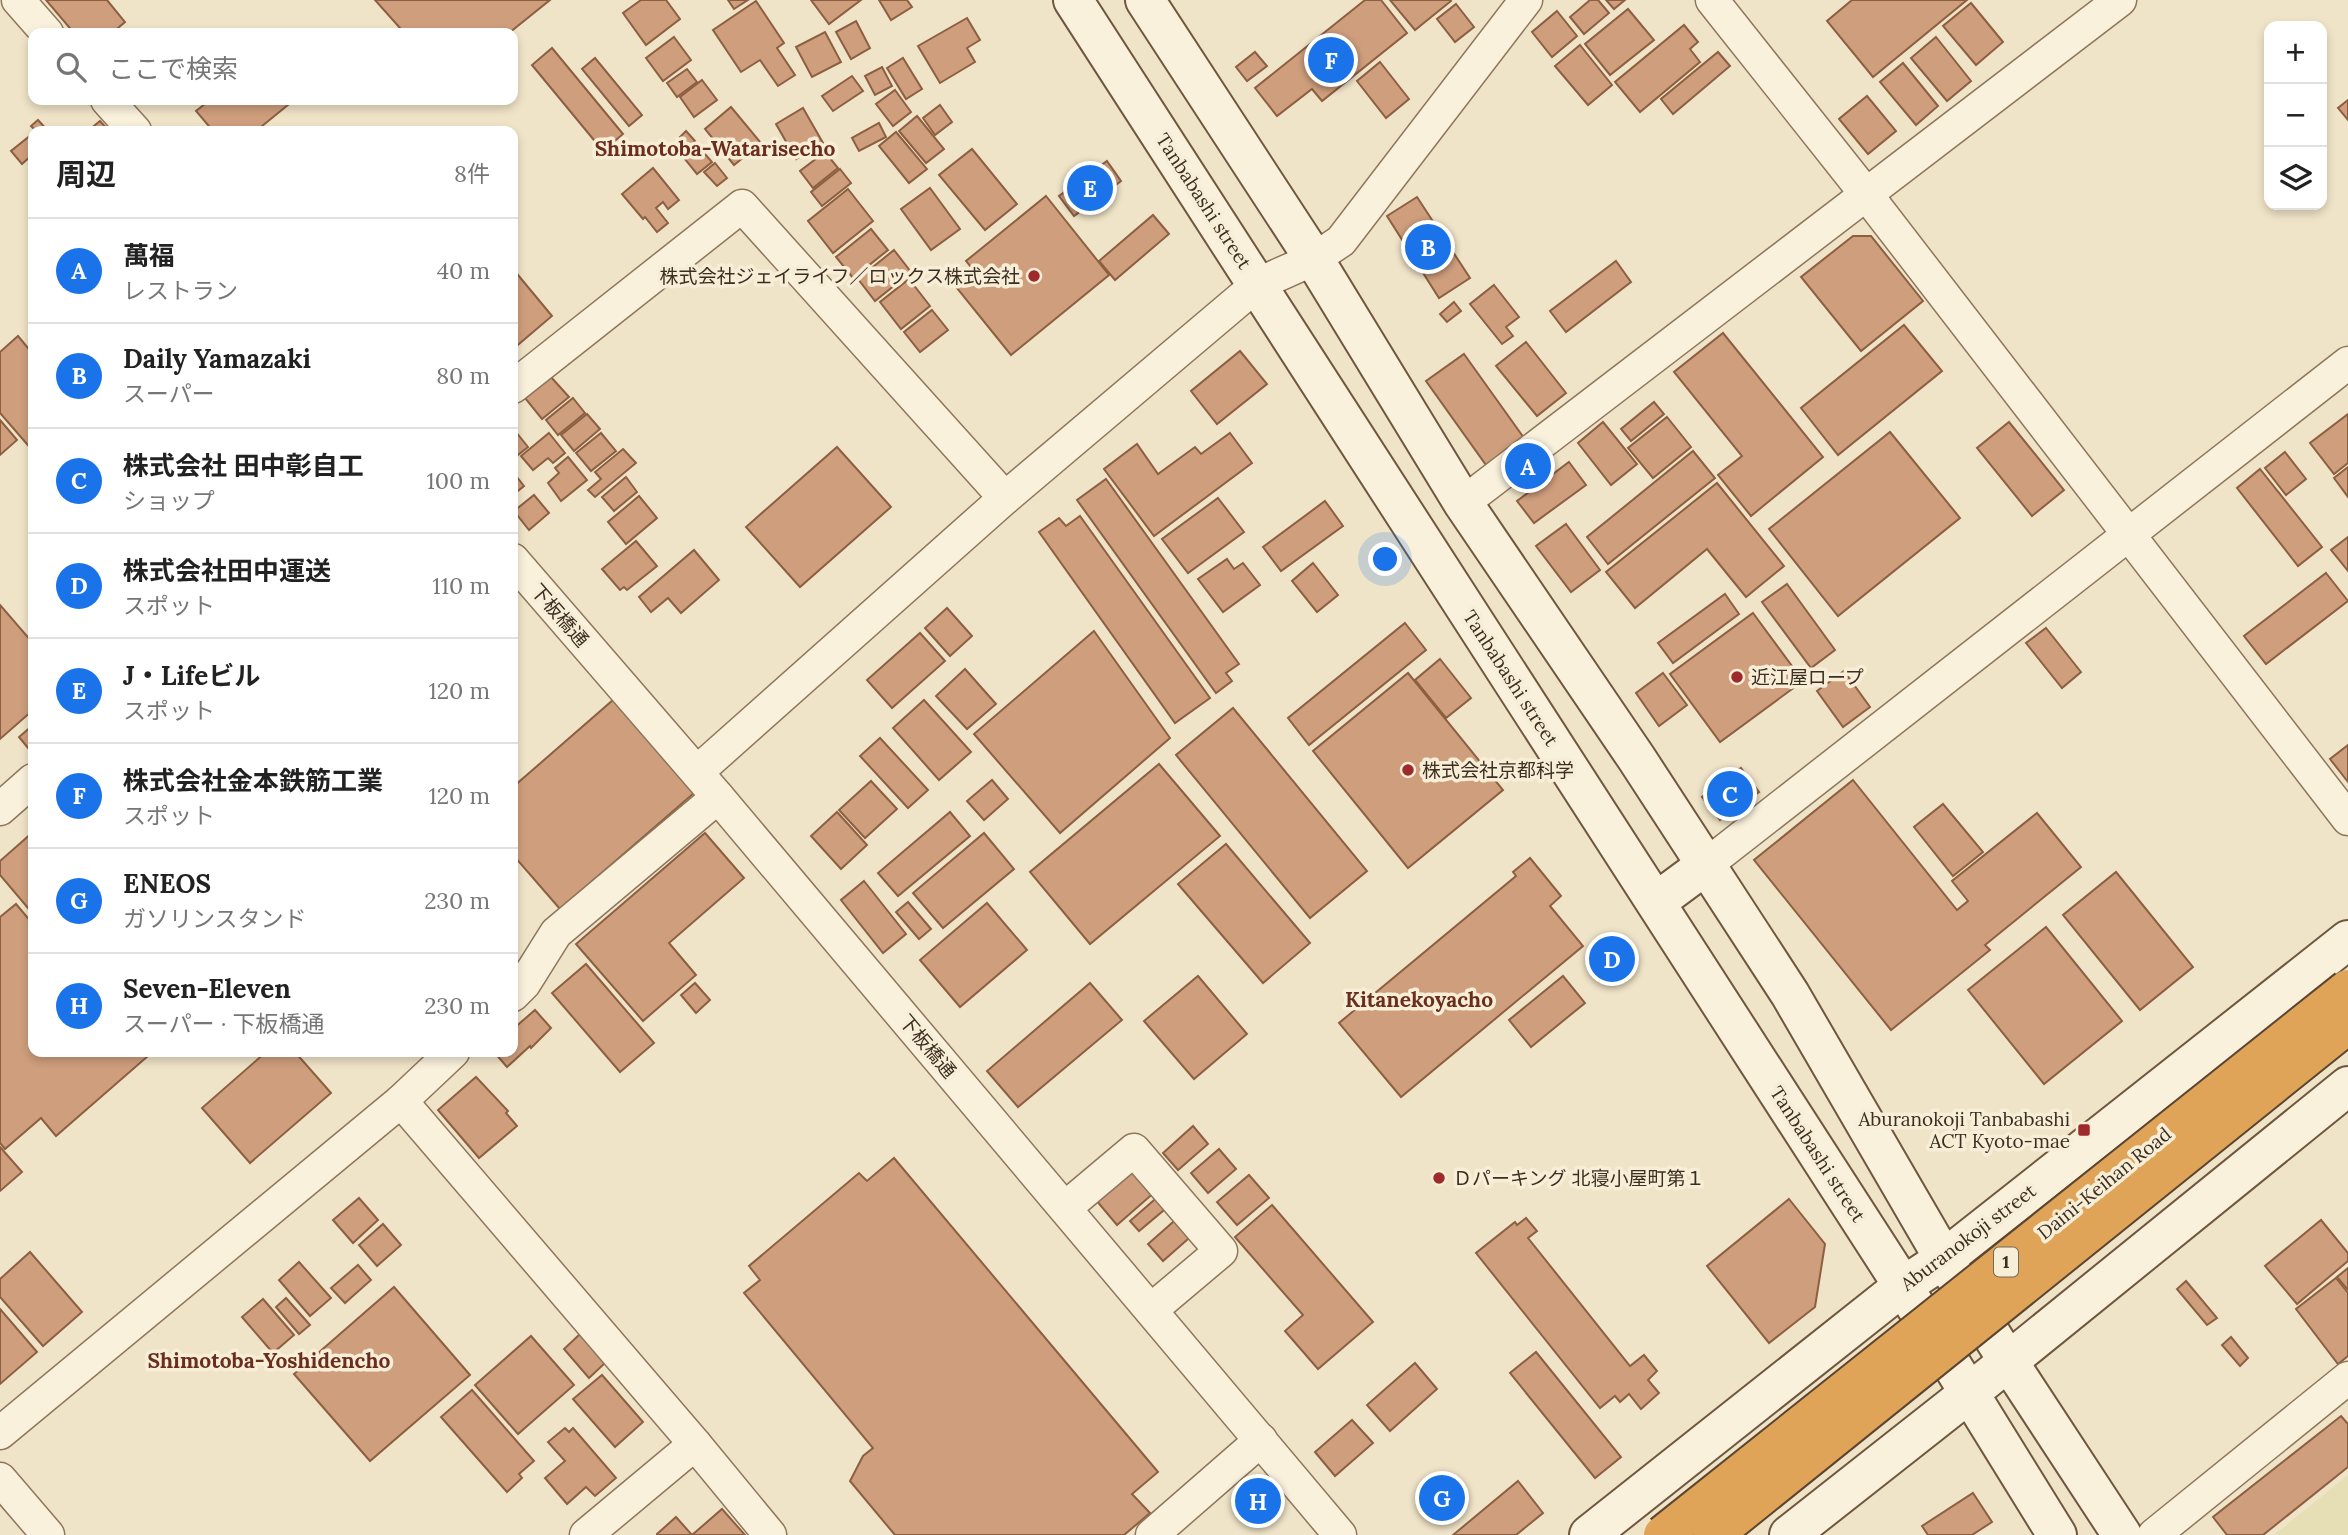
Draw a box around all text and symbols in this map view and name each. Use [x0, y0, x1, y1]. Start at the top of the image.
map controls [2264, 21, 2327, 210]
button: + [2264, 21, 2327, 84]
search box [28, 28, 518, 105]
pin: F [1308, 34, 1354, 86]
icon: search [52, 48, 90, 86]
text: ここで検索 [108, 52, 238, 85]
button: − [2264, 84, 2327, 147]
street label: Tanbabashi street [1151, 129, 1257, 274]
district label: Shimotoba-Watarisecho [595, 135, 835, 162]
button: layers [2264, 147, 2327, 210]
text: 周辺 [56, 155, 116, 193]
text: 8件 [454, 159, 490, 188]
pin: E [1067, 162, 1113, 214]
pin: B [1405, 221, 1451, 273]
text: 萬福 [123, 239, 175, 272]
text: A [71, 256, 87, 285]
text: 40 m [437, 256, 490, 285]
place label: 株式会社ジェイライフ／ロックス株式会社 [660, 264, 1020, 288]
marker: 株式会社ジェイライフ／ロックス株式会社 [1026, 268, 1042, 284]
text: レストラン [123, 276, 238, 305]
text: Daily Yamazaki [123, 342, 311, 375]
text: B [71, 361, 87, 390]
text: 80 m [436, 361, 490, 390]
text: スーパー [123, 379, 215, 408]
pin: A [1505, 440, 1551, 492]
text: 株式会社 田中彰自工 [123, 449, 364, 482]
text: C [71, 466, 87, 495]
text: 100 m [426, 466, 490, 495]
text: ショップ [123, 486, 215, 515]
your location [1368, 542, 1402, 576]
text: 株式会社田中運送 [123, 554, 331, 587]
text: D [70, 571, 88, 600]
text: 110 m [432, 571, 490, 600]
street label: 下板橋通 [526, 578, 594, 652]
text: スポット [123, 591, 215, 620]
street label: Tanbabashi street [1458, 606, 1564, 751]
text: J・Lifeビル [123, 659, 260, 692]
place label: 近江屋ロープ [1751, 665, 1864, 689]
marker: 近江屋ロープ [1729, 669, 1745, 685]
text: E [72, 676, 86, 705]
text: 120 m [428, 676, 490, 705]
text: スポット [123, 696, 215, 725]
place label: 株式会社京都科学 [1422, 758, 1574, 782]
marker: 株式会社京都科学 [1400, 762, 1416, 778]
text: 株式会社金本鉄筋工業 [123, 764, 383, 797]
pin: C [1707, 768, 1753, 820]
text: F [72, 781, 86, 810]
text: 120 m [428, 781, 490, 810]
text: スポット [123, 801, 215, 830]
text: ENEOS [123, 867, 211, 900]
text: G [70, 886, 88, 915]
text: 230 m [424, 886, 490, 915]
text: ガソリンスタンド [123, 904, 307, 933]
pin: D [1589, 933, 1635, 985]
text: Seven-Eleven [123, 972, 291, 1005]
district label: Kitanekoyacho [1345, 986, 1493, 1013]
text: H [70, 991, 88, 1020]
text: 230 m [424, 991, 490, 1020]
text: スーパー · 下板橋通 [123, 1009, 325, 1038]
street label: 下板橋通 [894, 1009, 962, 1083]
street label: Tanbabashi street [1765, 1082, 1871, 1227]
place label: Aburanokoji Tanbabashi ACT Kyoto-mae [1857, 1107, 2070, 1153]
street label: Daini-Keihan Road [2032, 1122, 2176, 1244]
marker: Aburanokoji Tanbabashi ACT Kyoto-mae [2076, 1122, 2092, 1138]
place label: Ｄパーキング 北寝小屋町第１ [1453, 1166, 1704, 1190]
marker: Ｄパーキング 北寝小屋町第１ [1431, 1170, 1447, 1186]
street label: Aburanokoji street [1895, 1178, 2041, 1296]
road number: 1 [1994, 1247, 2018, 1276]
district label: Shimotoba-Yoshidencho [148, 1347, 391, 1374]
pin: G [1419, 1472, 1465, 1524]
pin: H [1235, 1475, 1281, 1527]

